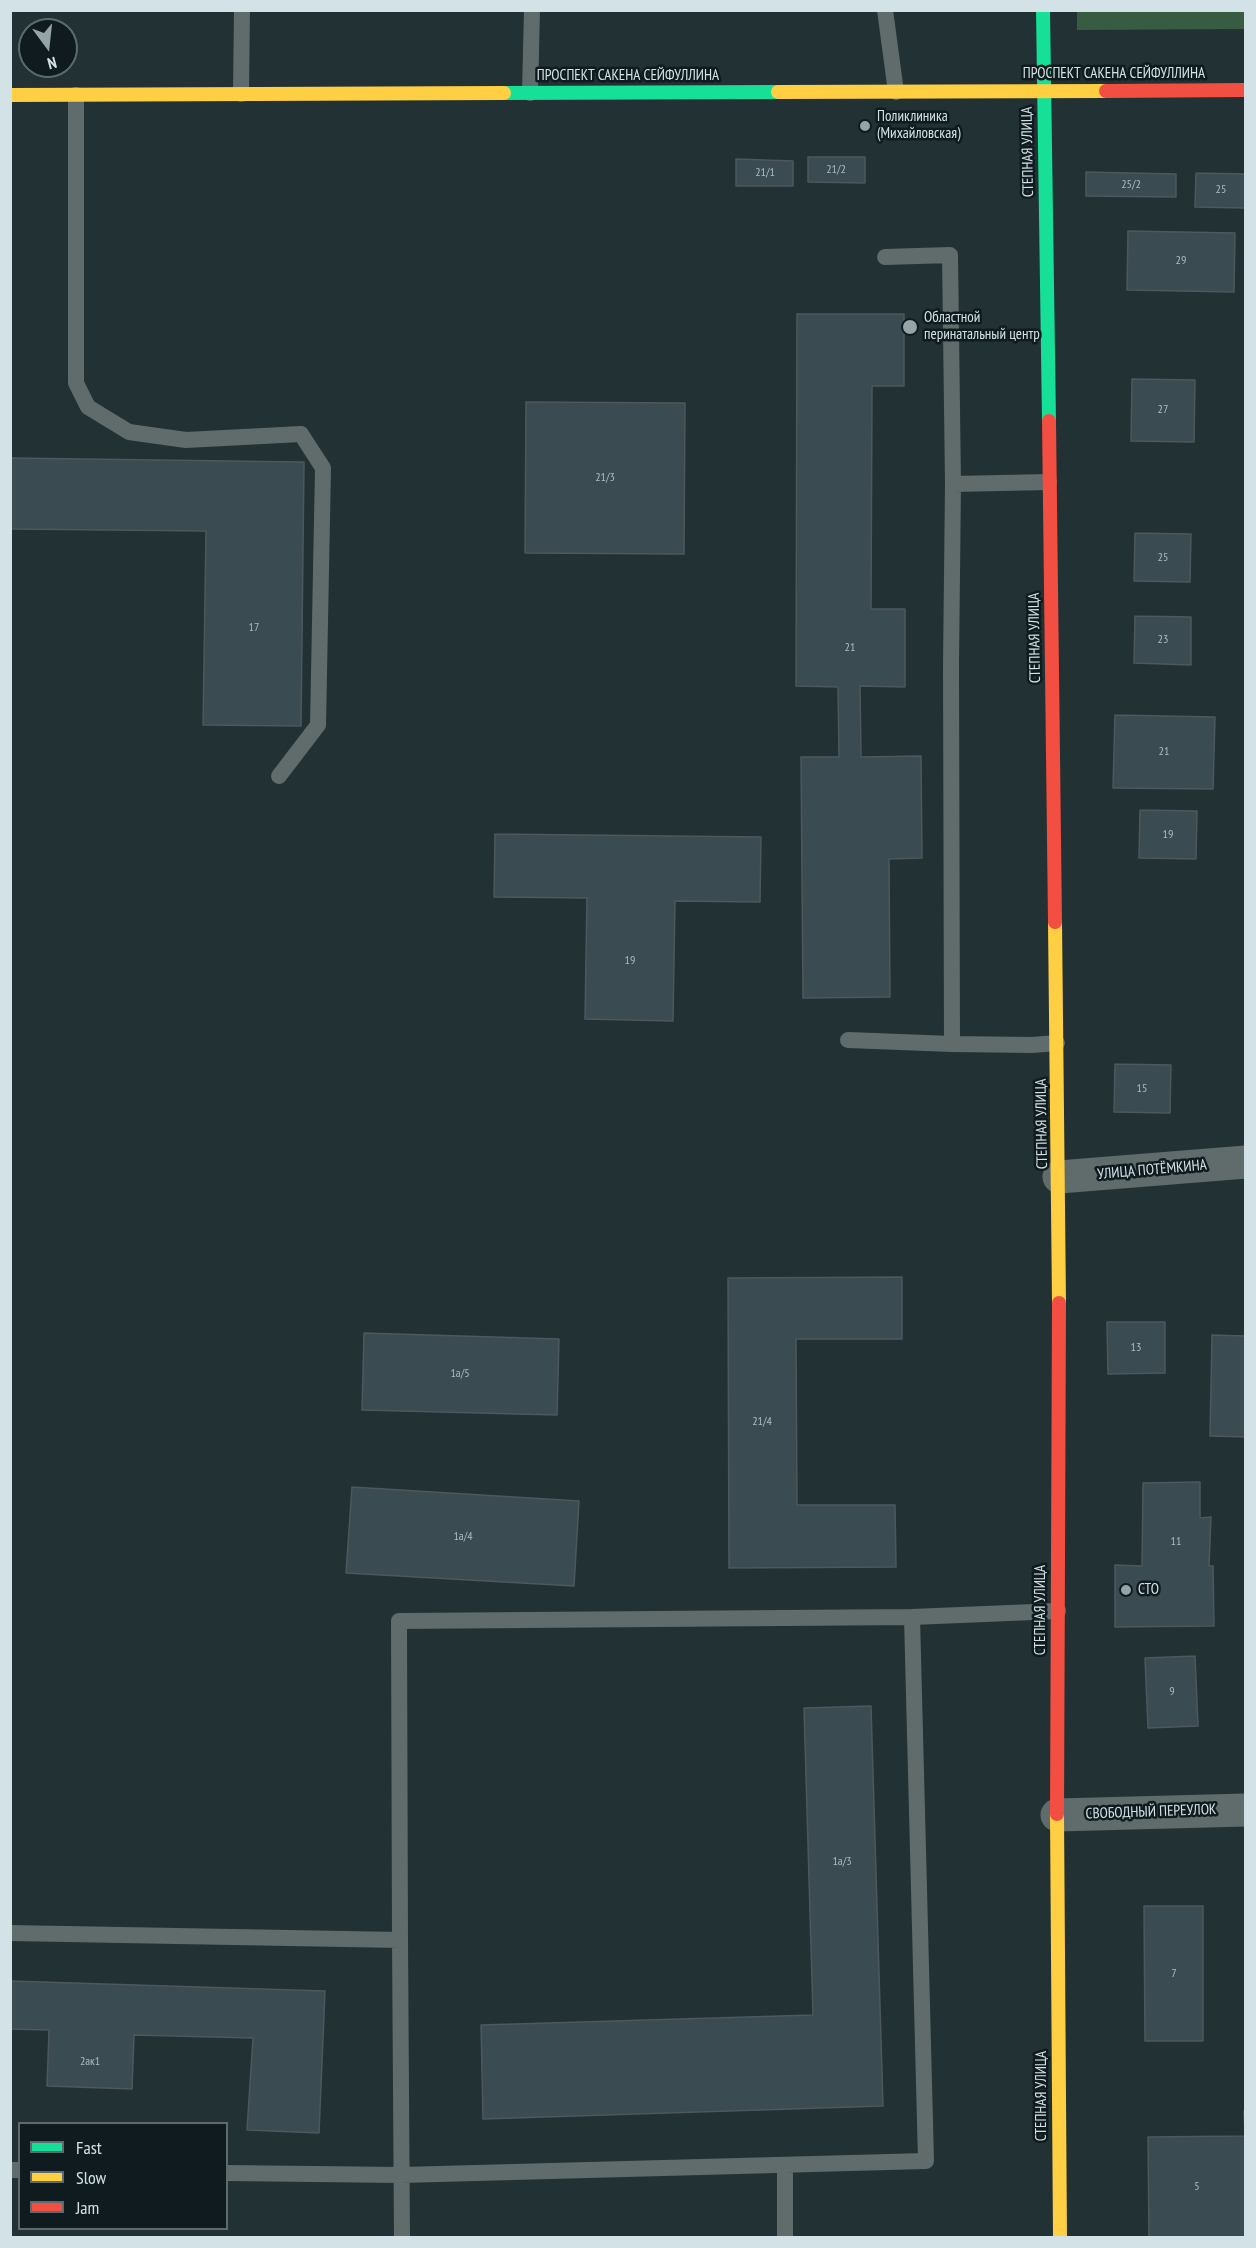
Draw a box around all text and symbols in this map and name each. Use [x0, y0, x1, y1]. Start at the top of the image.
north arrow [18, 18, 78, 78]
text: N [45, 53, 59, 74]
street label: ПРОСПЕКТ САКЕНА СЕЙФУЛЛИНА [1023, 65, 1205, 83]
street label: ПРОСПЕКТ САКЕНА СЕЙФУЛЛИНА [537, 67, 719, 85]
street label: СТЕПНАЯ УЛИЦА [1018, 107, 1038, 197]
place label: Поликлиника (Михайловская) [877, 108, 960, 143]
marker: Поликлиника (Михайловская) [858, 119, 872, 133]
house number: 21/2 [826, 163, 846, 177]
house number: 21/1 [755, 166, 775, 180]
house number: 25/2 [1121, 178, 1141, 192]
house number: 25 [1216, 183, 1226, 197]
house number: 29 [1176, 254, 1186, 268]
place label: Областной перинатальный центр [924, 309, 1040, 344]
marker: Областной перинатальный центр [901, 318, 919, 336]
house number: 27 [1158, 403, 1168, 417]
house number: 21/3 [595, 471, 615, 485]
house number: 25 [1158, 551, 1168, 565]
street label: СТЕПНАЯ УЛИЦА [1025, 593, 1045, 683]
house number: 17 [249, 621, 259, 635]
house number: 23 [1158, 633, 1168, 647]
house number: 21 [845, 641, 855, 655]
house number: 21 [1159, 745, 1169, 759]
house number: 19 [1163, 828, 1173, 842]
house number: 19 [625, 954, 635, 968]
street label: СТЕПНАЯ УЛИЦА [1032, 1079, 1052, 1169]
house number: 15 [1137, 1082, 1147, 1096]
street label: УЛИЦА ПОТЁМКИНА [1097, 1156, 1207, 1184]
house number: 13 [1131, 1341, 1141, 1355]
house number: 1а/5 [450, 1367, 470, 1381]
house number: 21/4 [752, 1415, 772, 1429]
house number: 1а/4 [453, 1530, 473, 1544]
house number: 11 [1171, 1535, 1181, 1549]
street label: СТЕПНАЯ УЛИЦА [1032, 1565, 1050, 1655]
place label: СТО [1138, 1581, 1159, 1599]
marker: СТО [1119, 1583, 1133, 1597]
house number: 9 [1169, 1685, 1175, 1699]
street label: СВОБОДНЫЙ ПЕРЕУЛОК [1085, 1801, 1217, 1823]
house number: 1а/3 [832, 1855, 852, 1869]
house number: 7 [1171, 1967, 1177, 1981]
street label: СТЕПНАЯ УЛИЦА [1033, 2051, 1051, 2141]
house number: 2ак1 [80, 2055, 100, 2069]
legend [18, 2122, 228, 2230]
text: Fast [76, 2136, 102, 2159]
text: Slow [76, 2166, 106, 2189]
house number: 5 [1194, 2180, 1200, 2194]
text: Jam [76, 2196, 99, 2219]

